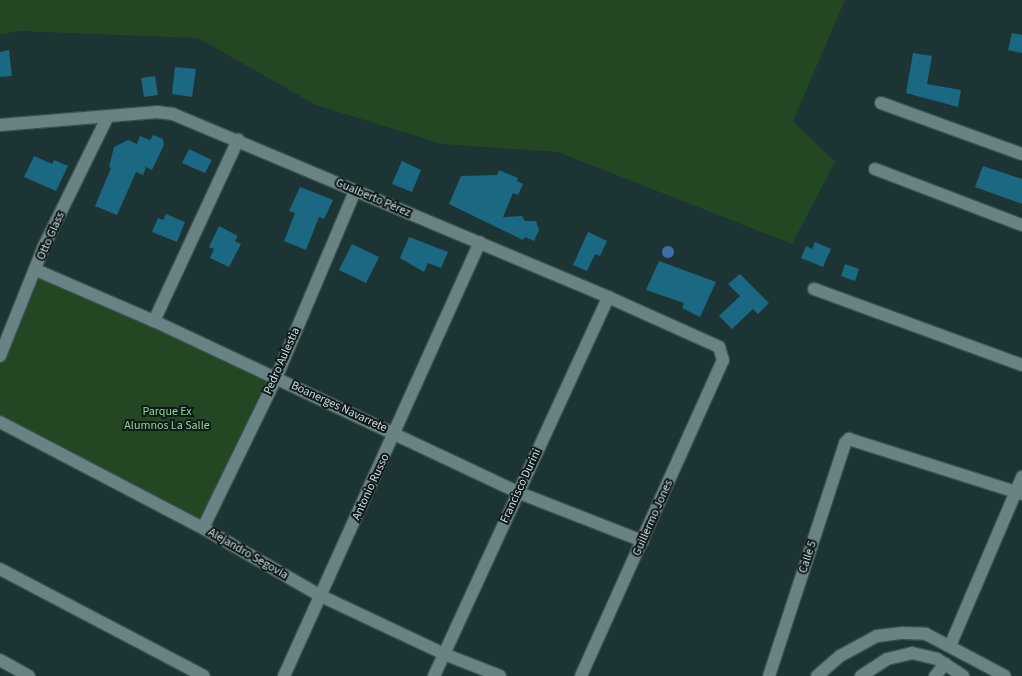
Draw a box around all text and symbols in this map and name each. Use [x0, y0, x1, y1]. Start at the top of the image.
street label: Gualberto Pérez [333, 176, 413, 220]
street label: Otto Glass [34, 210, 68, 262]
street label: Pedro Aulestia [261, 325, 303, 397]
street label: Boanerges Navarrete [289, 378, 389, 436]
park label: Parque Ex Alumnos La Salle [124, 405, 210, 433]
street label: Francisco Durini [498, 447, 544, 525]
street label: Antonio Russo [349, 451, 393, 523]
street label: Guillermo Jones [630, 478, 676, 558]
street label: Alejandro Segovia [205, 525, 291, 583]
street label: Calle 5 [796, 539, 820, 575]

